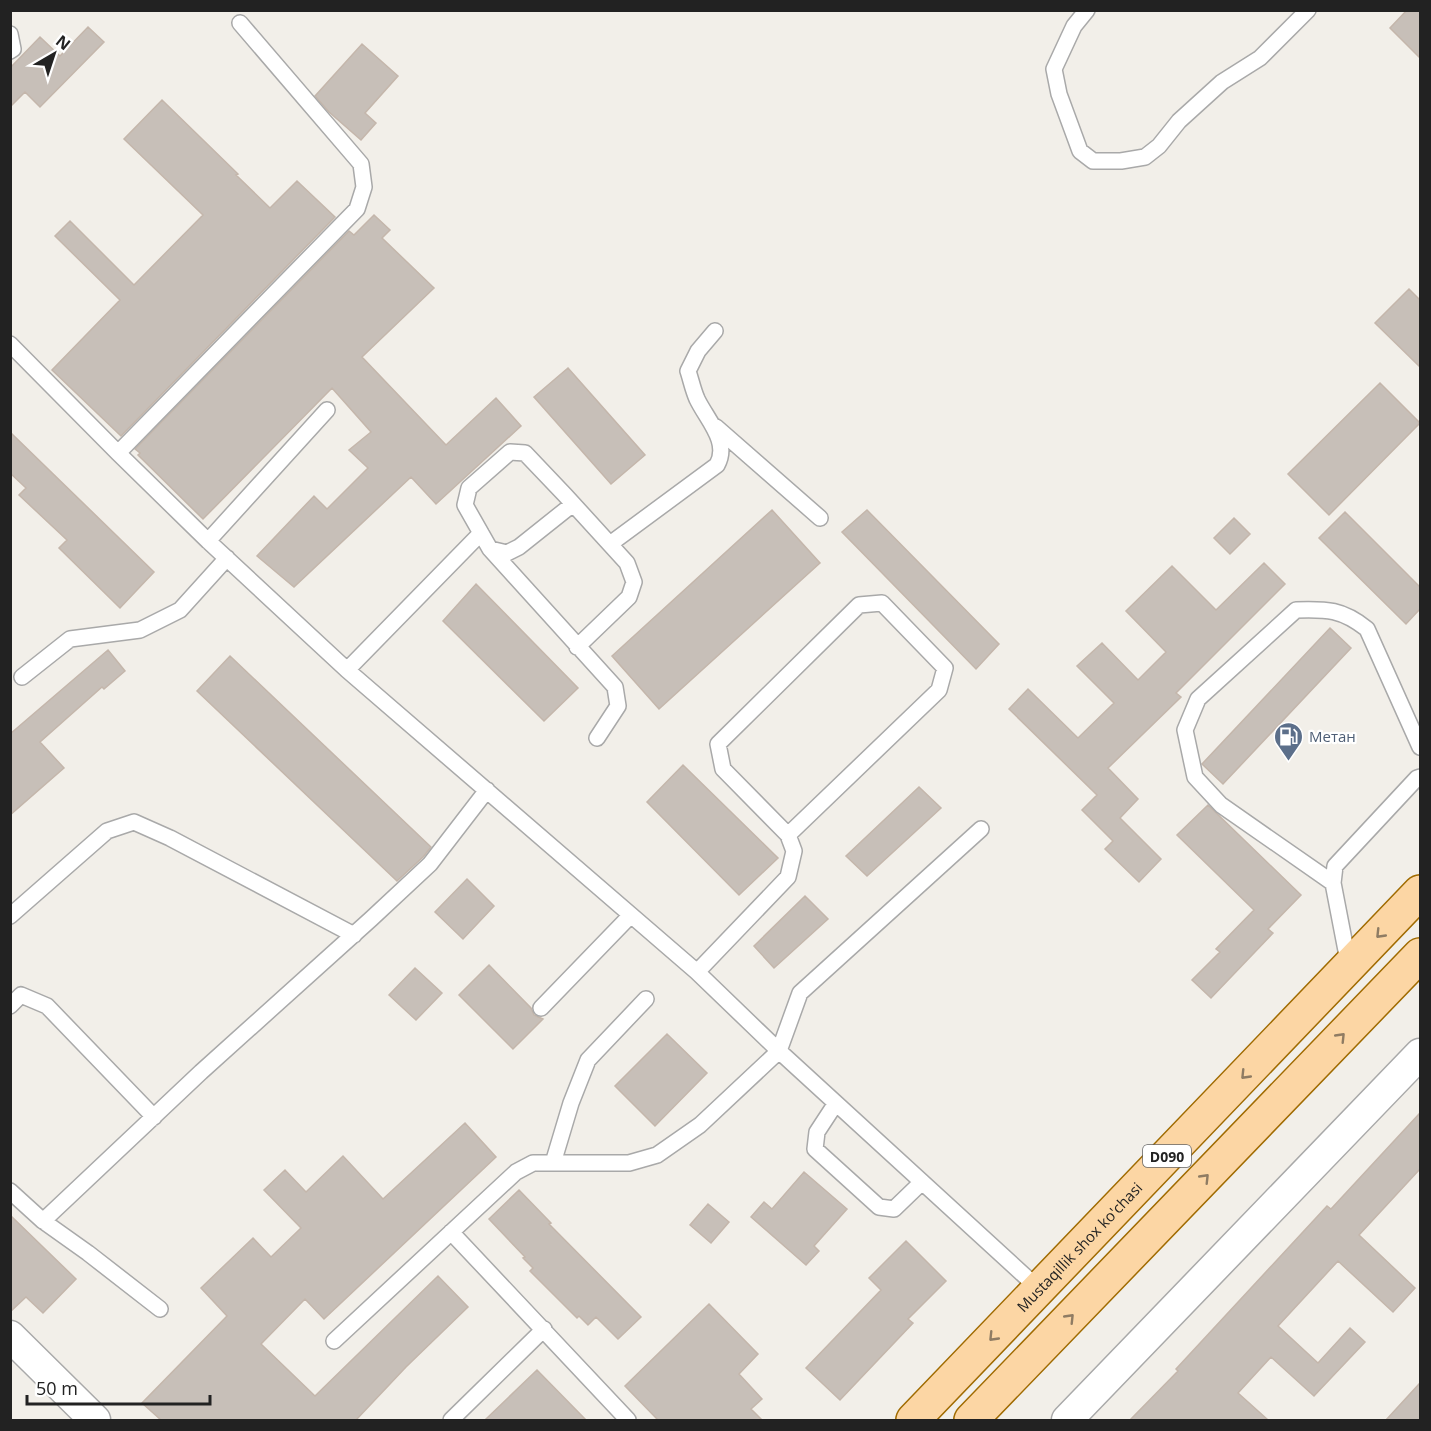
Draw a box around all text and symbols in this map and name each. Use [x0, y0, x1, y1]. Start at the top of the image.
north arrow [24, 24, 84, 84]
text: N [51, 30, 75, 55]
fuel station icon: Метан [1272, 720, 1304, 762]
place label: Метан [1309, 726, 1356, 746]
one-way arrow [1376, 928, 1387, 938]
one-way arrow [1333, 1034, 1344, 1045]
one-way arrow [1241, 1068, 1252, 1078]
road number: D090 [1143, 1145, 1191, 1167]
one-way arrow [1198, 1174, 1209, 1185]
street label: Mustaqillik shox ko'chasi [1012, 1178, 1146, 1316]
one-way arrow [1063, 1314, 1074, 1325]
one-way arrow [990, 1329, 1001, 1340]
scale bar [27, 1368, 210, 1406]
text: 50 m [36, 1376, 78, 1400]

